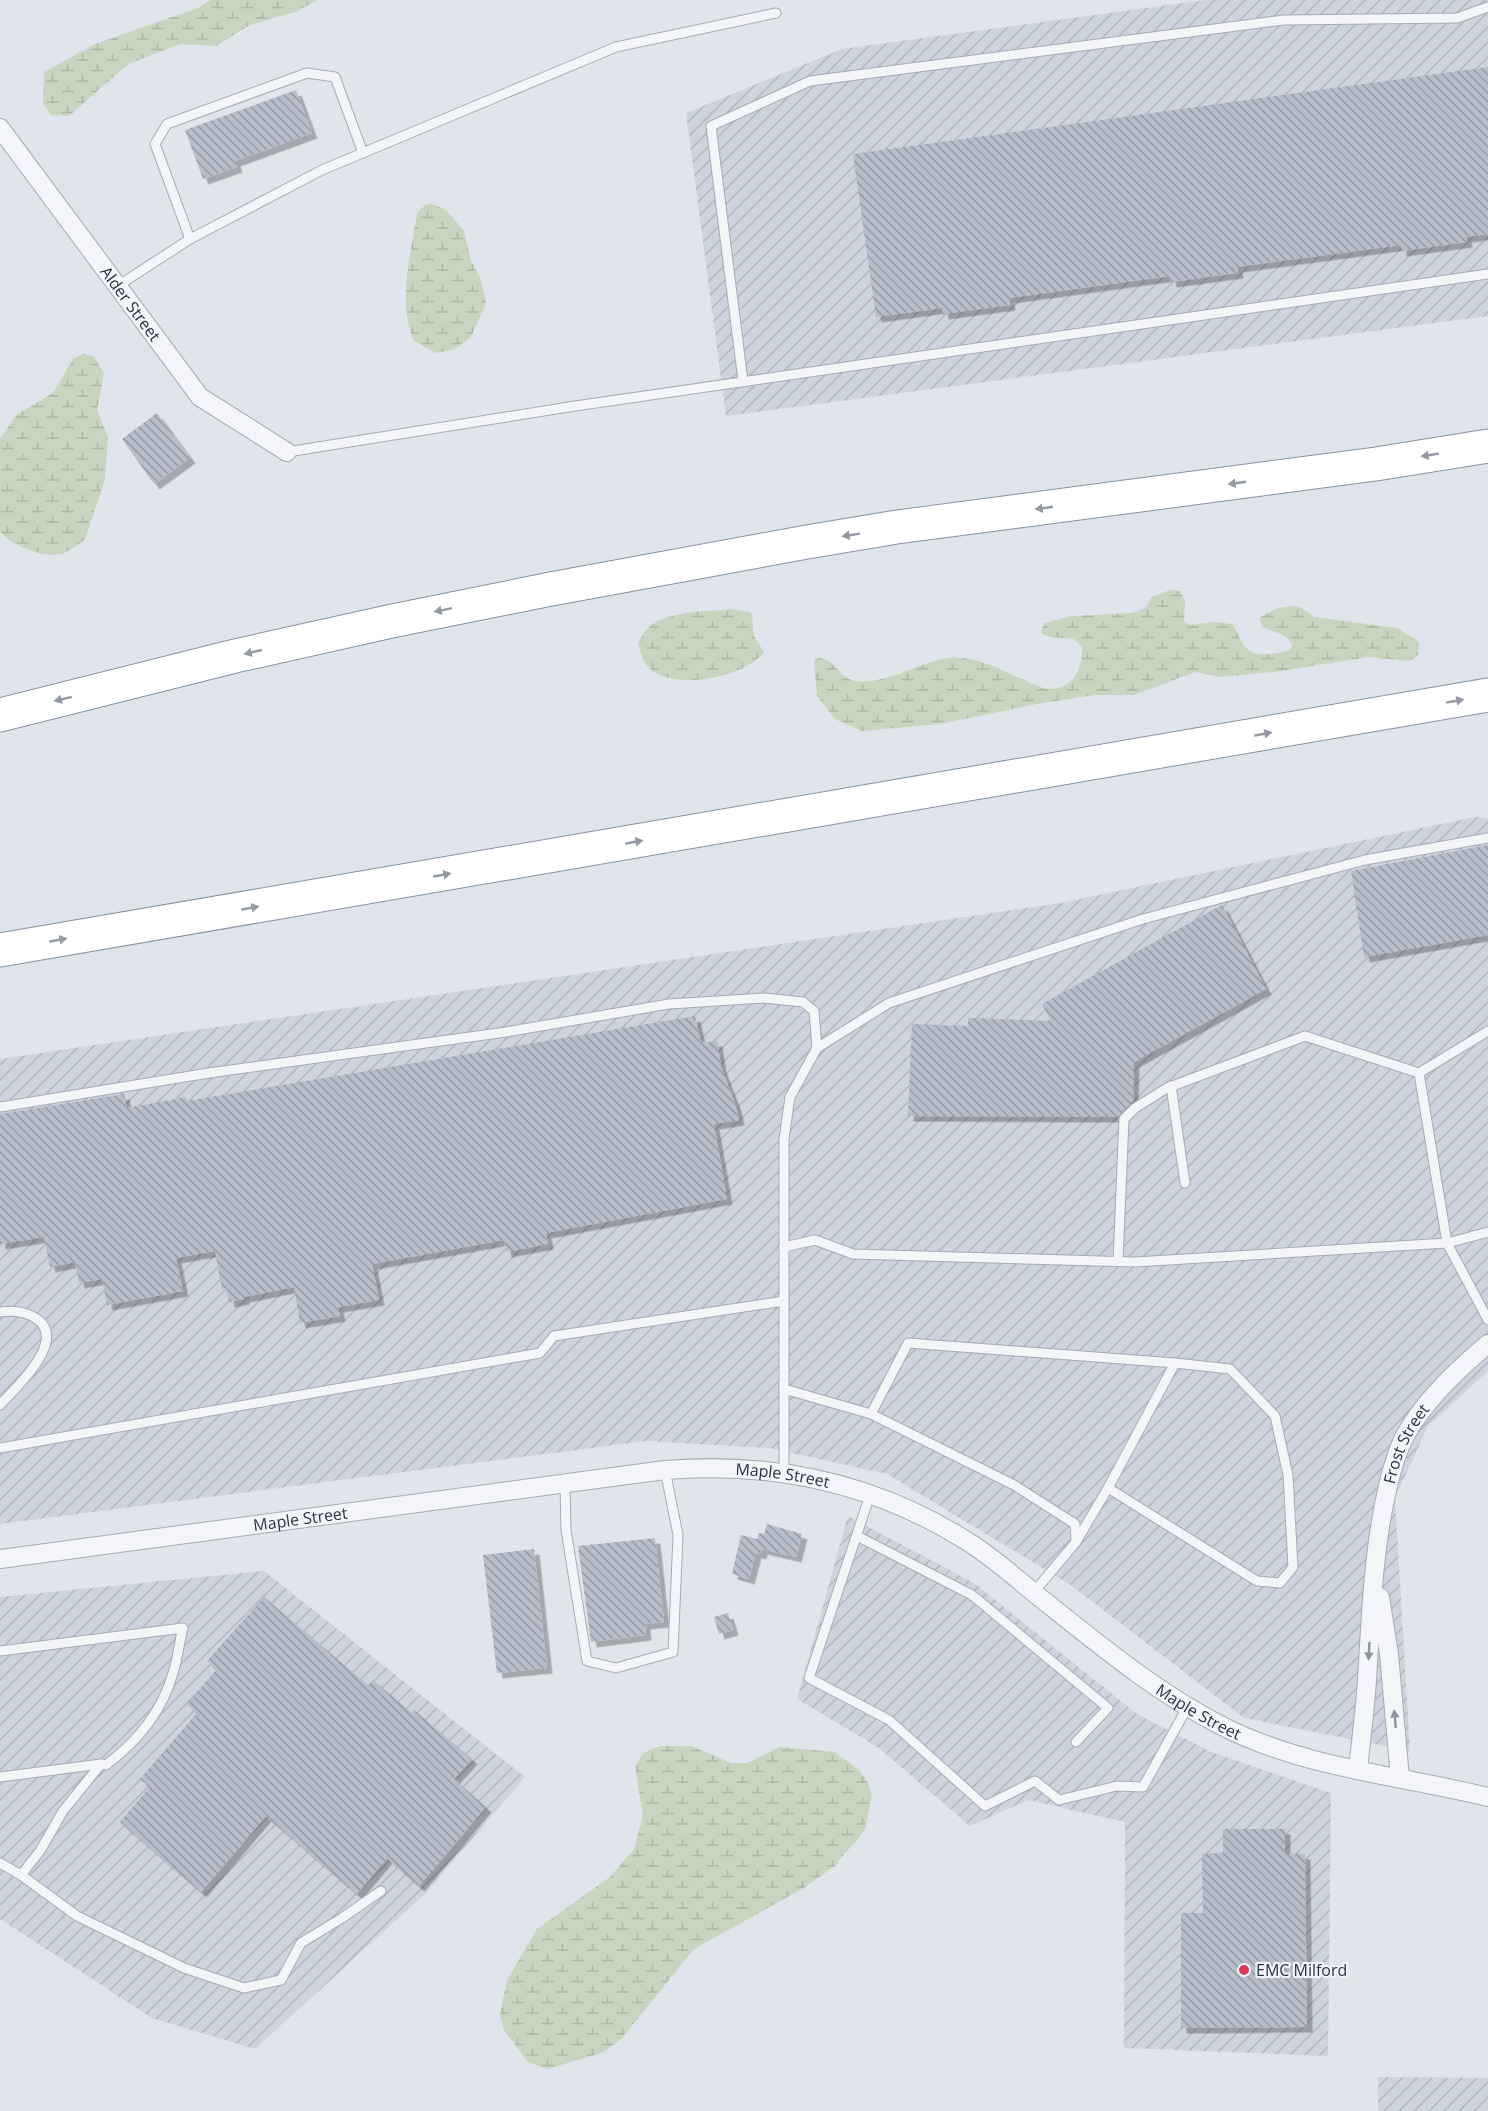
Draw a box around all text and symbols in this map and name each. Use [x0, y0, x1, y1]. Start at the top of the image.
street label: Alder Street [95, 262, 166, 346]
one-way arrow [1420, 451, 1439, 460]
one-way arrow [1228, 478, 1247, 487]
one-way arrow [1034, 504, 1053, 513]
one-way arrow [841, 531, 860, 540]
one-way arrow [433, 606, 452, 615]
one-way arrow [243, 648, 262, 657]
one-way arrow [54, 694, 72, 704]
one-way arrow [1446, 696, 1465, 705]
one-way arrow [1254, 730, 1273, 739]
one-way arrow [625, 837, 644, 846]
one-way arrow [433, 870, 452, 879]
one-way arrow [241, 903, 260, 912]
one-way arrow [48, 936, 67, 945]
street label: Frost Street [1378, 1399, 1434, 1486]
street label: Maple Street [735, 1458, 832, 1493]
street label: Maple Street [252, 1502, 349, 1536]
one-way arrow [1364, 1641, 1374, 1660]
street label: Maple Street [1152, 1679, 1245, 1745]
one-way arrow [1390, 1710, 1400, 1729]
place label: EMC Milford [1256, 1959, 1347, 1981]
marker: EMC Milford [1237, 1963, 1251, 1977]

